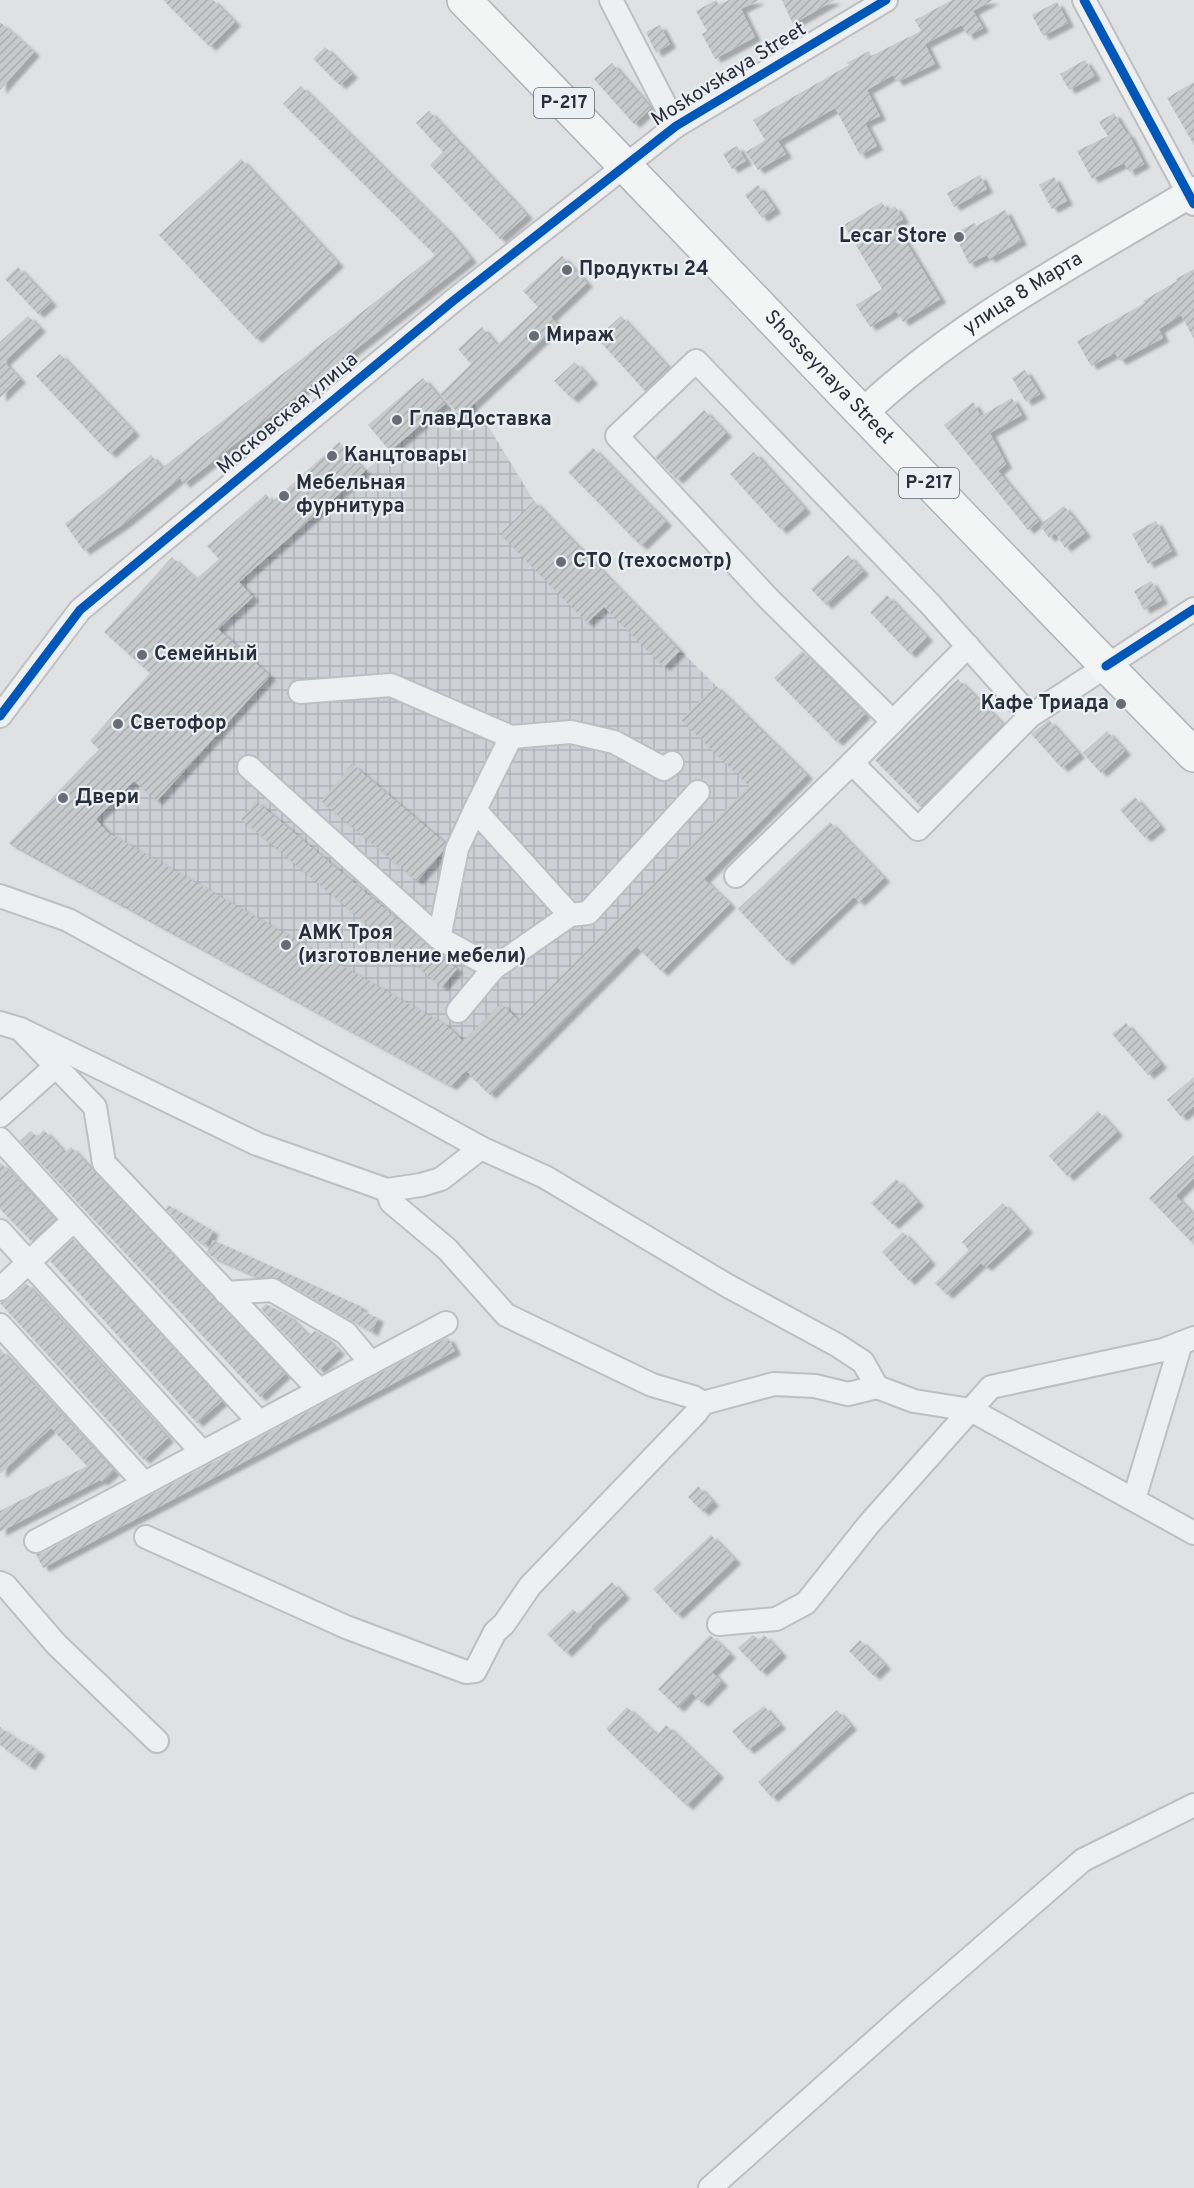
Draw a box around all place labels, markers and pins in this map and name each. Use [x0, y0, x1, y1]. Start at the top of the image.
place label: Lecar Store [839, 224, 947, 250]
marker: Lecar Store [952, 230, 966, 244]
place label: Продукты 24 [579, 257, 709, 283]
marker: Продукты 24 [560, 263, 574, 277]
place label: Мираж [546, 323, 614, 349]
marker: Мираж [527, 329, 541, 343]
place label: ГлавДоставка [409, 407, 552, 433]
marker: ГлавДоставка [390, 413, 404, 427]
place label: Канцтовары [344, 443, 467, 469]
marker: Канцтовары [325, 449, 339, 463]
place label: Мебельная фурнитура [296, 471, 406, 520]
marker: Мебельная фурнитура [277, 489, 291, 503]
place label: СТО (техосмотр) [573, 549, 732, 575]
marker: СТО (техосмотр) [554, 555, 568, 569]
place label: Семейный [154, 642, 258, 668]
marker: Семейный [135, 648, 149, 662]
place label: Кафе Триада [981, 691, 1109, 717]
marker: Кафе Триада [1114, 697, 1128, 711]
place label: Светофор [130, 711, 227, 737]
marker: Светофор [111, 717, 125, 731]
place label: Двери [75, 785, 139, 811]
marker: Двери [56, 791, 70, 805]
place label: АМК Троя (изготовление мебели) [298, 921, 526, 970]
marker: АМК Троя (изготовление мебели) [279, 938, 293, 952]

